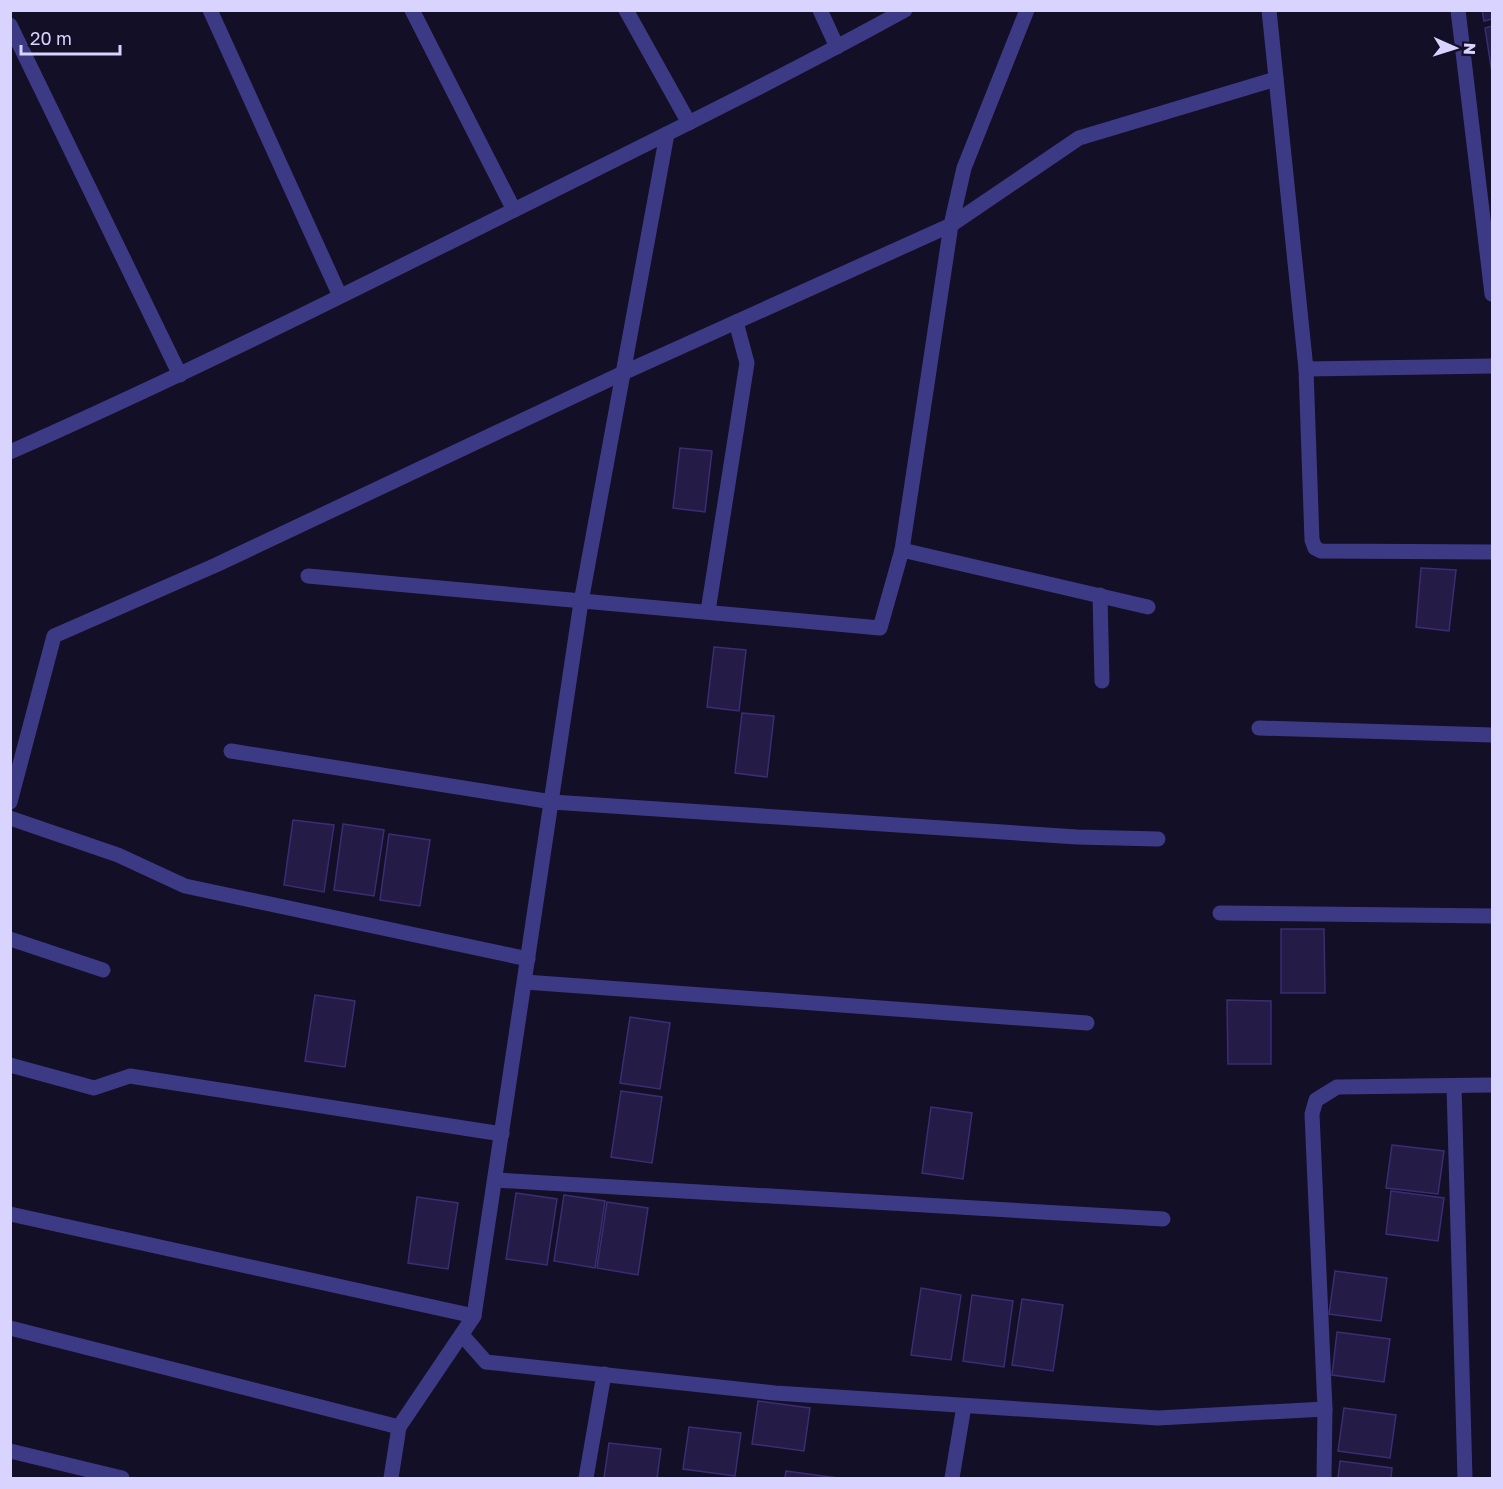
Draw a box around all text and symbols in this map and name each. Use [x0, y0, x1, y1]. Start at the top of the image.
scale bar [21, 18, 120, 56]
north arrow [1425, 18, 1485, 78]
text: 20 m [30, 27, 72, 49]
text: N [1460, 42, 1480, 55]

